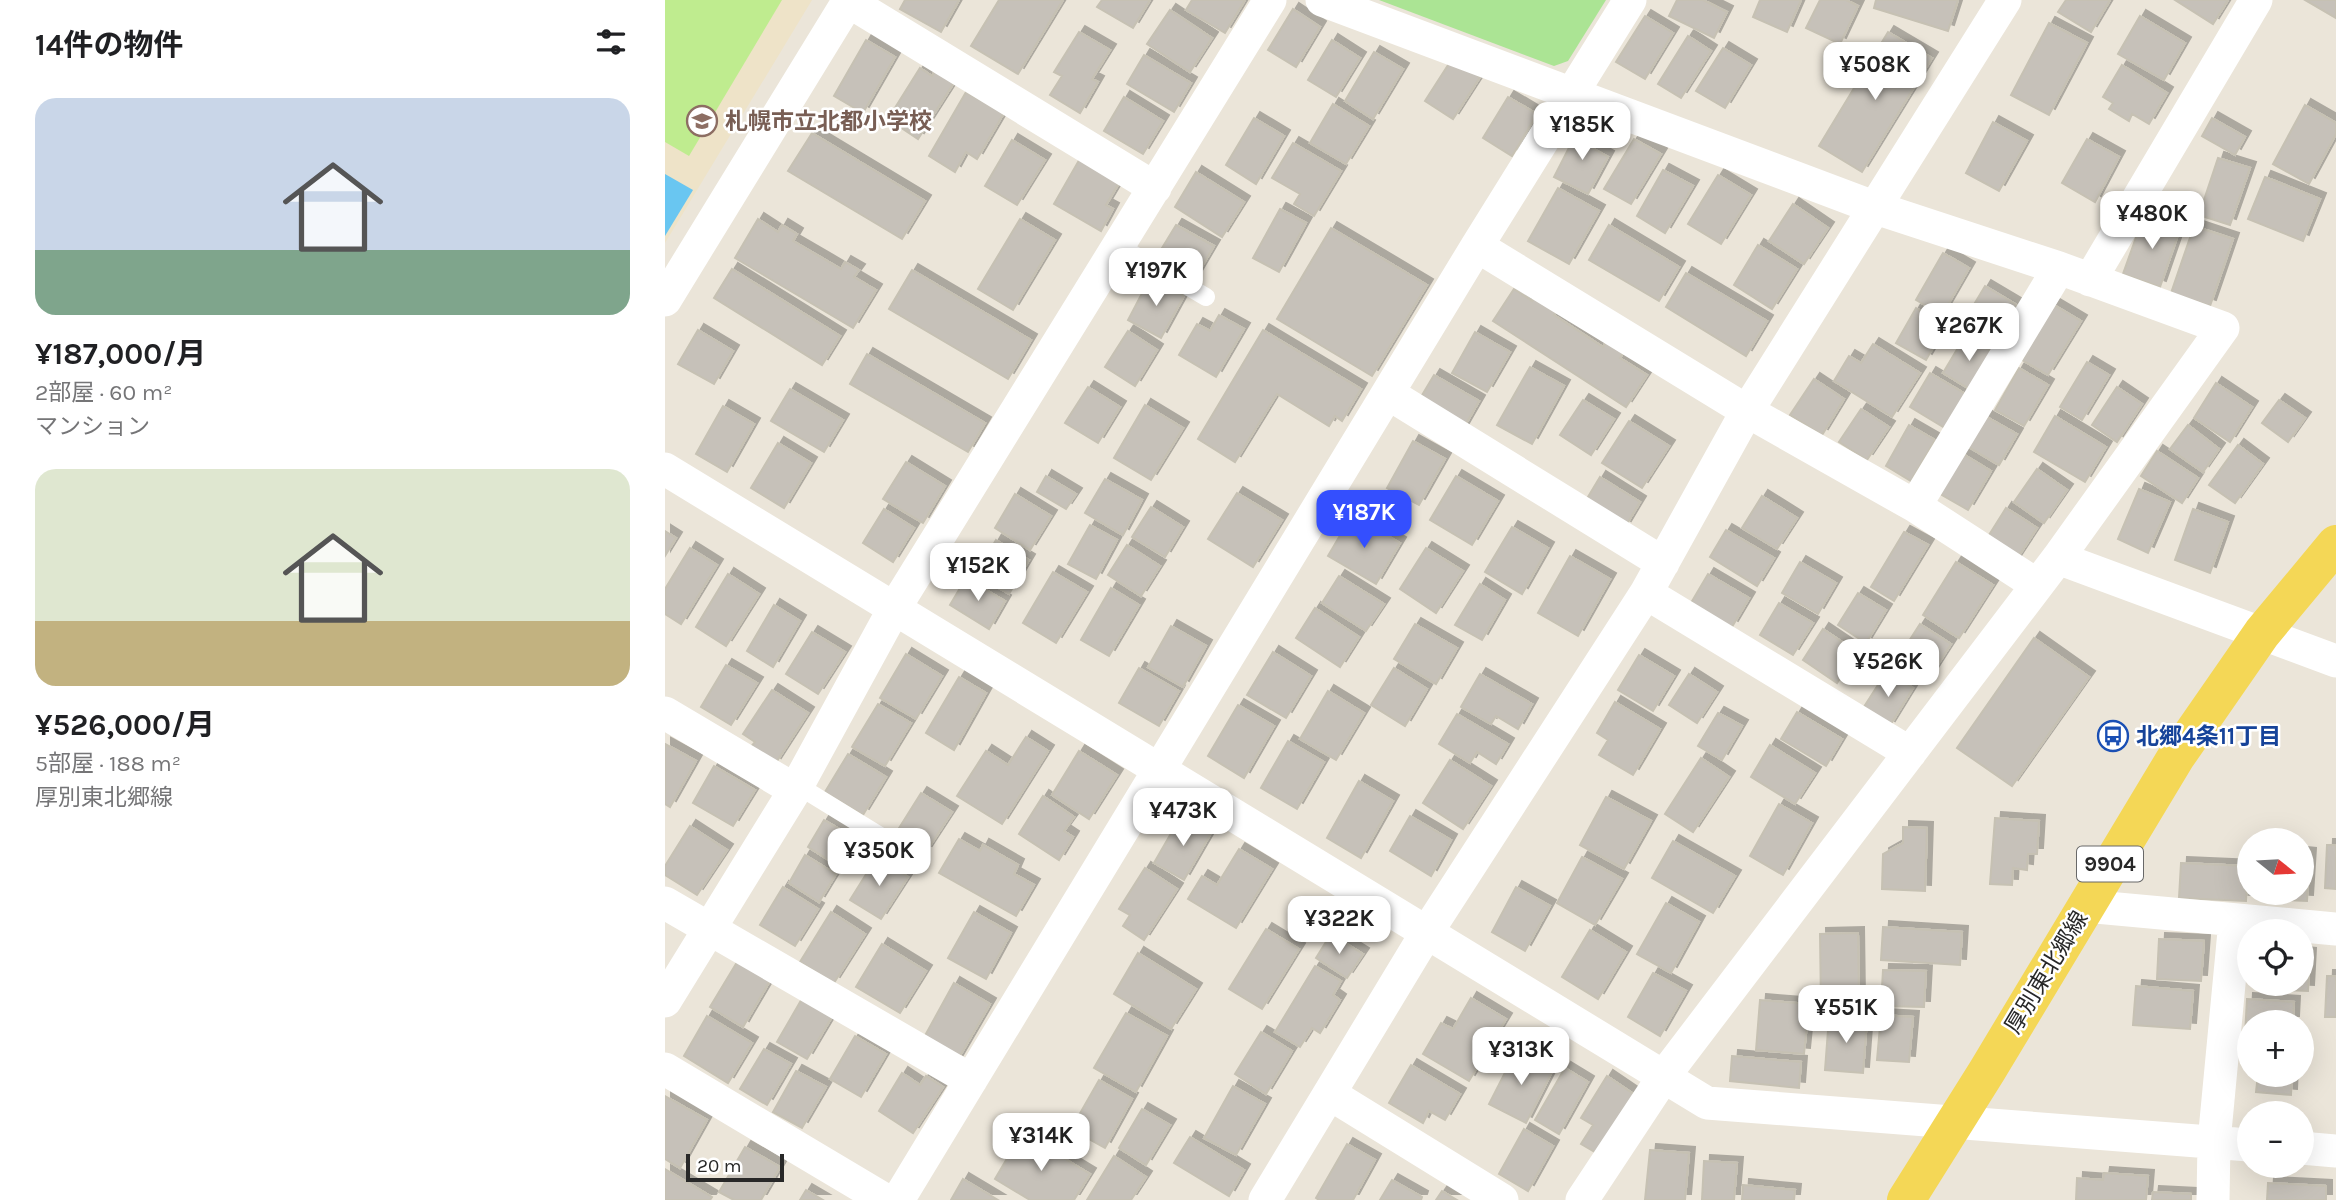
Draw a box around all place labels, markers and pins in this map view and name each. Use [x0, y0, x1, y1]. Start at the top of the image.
pin: ¥508K [1826, 42, 1924, 102]
pin: ¥185K [1533, 102, 1631, 162]
school or university icon: 札幌市立北都小学校 [685, 104, 719, 138]
place label: 札幌市立北都小学校 [725, 108, 932, 135]
pin: ¥480K [2103, 191, 2201, 251]
pin: ¥197K [1107, 248, 1205, 308]
pin: ¥267K [1920, 304, 2018, 363]
pin: ¥187K [1315, 490, 1413, 550]
pin: ¥152K [929, 544, 1027, 603]
pin: ¥526K [1839, 640, 1937, 699]
bus stop icon: 北郷4条11丁目 [2096, 719, 2130, 753]
place label: 北郷4条11丁目 [2136, 723, 2281, 750]
pin: ¥473K [1134, 788, 1232, 848]
pin: ¥350K [830, 828, 928, 888]
pin: ¥322K [1290, 897, 1388, 956]
pin: ¥551K [1797, 986, 1895, 1045]
pin: ¥313K [1472, 1028, 1570, 1087]
pin: ¥314K [992, 1114, 1090, 1173]

